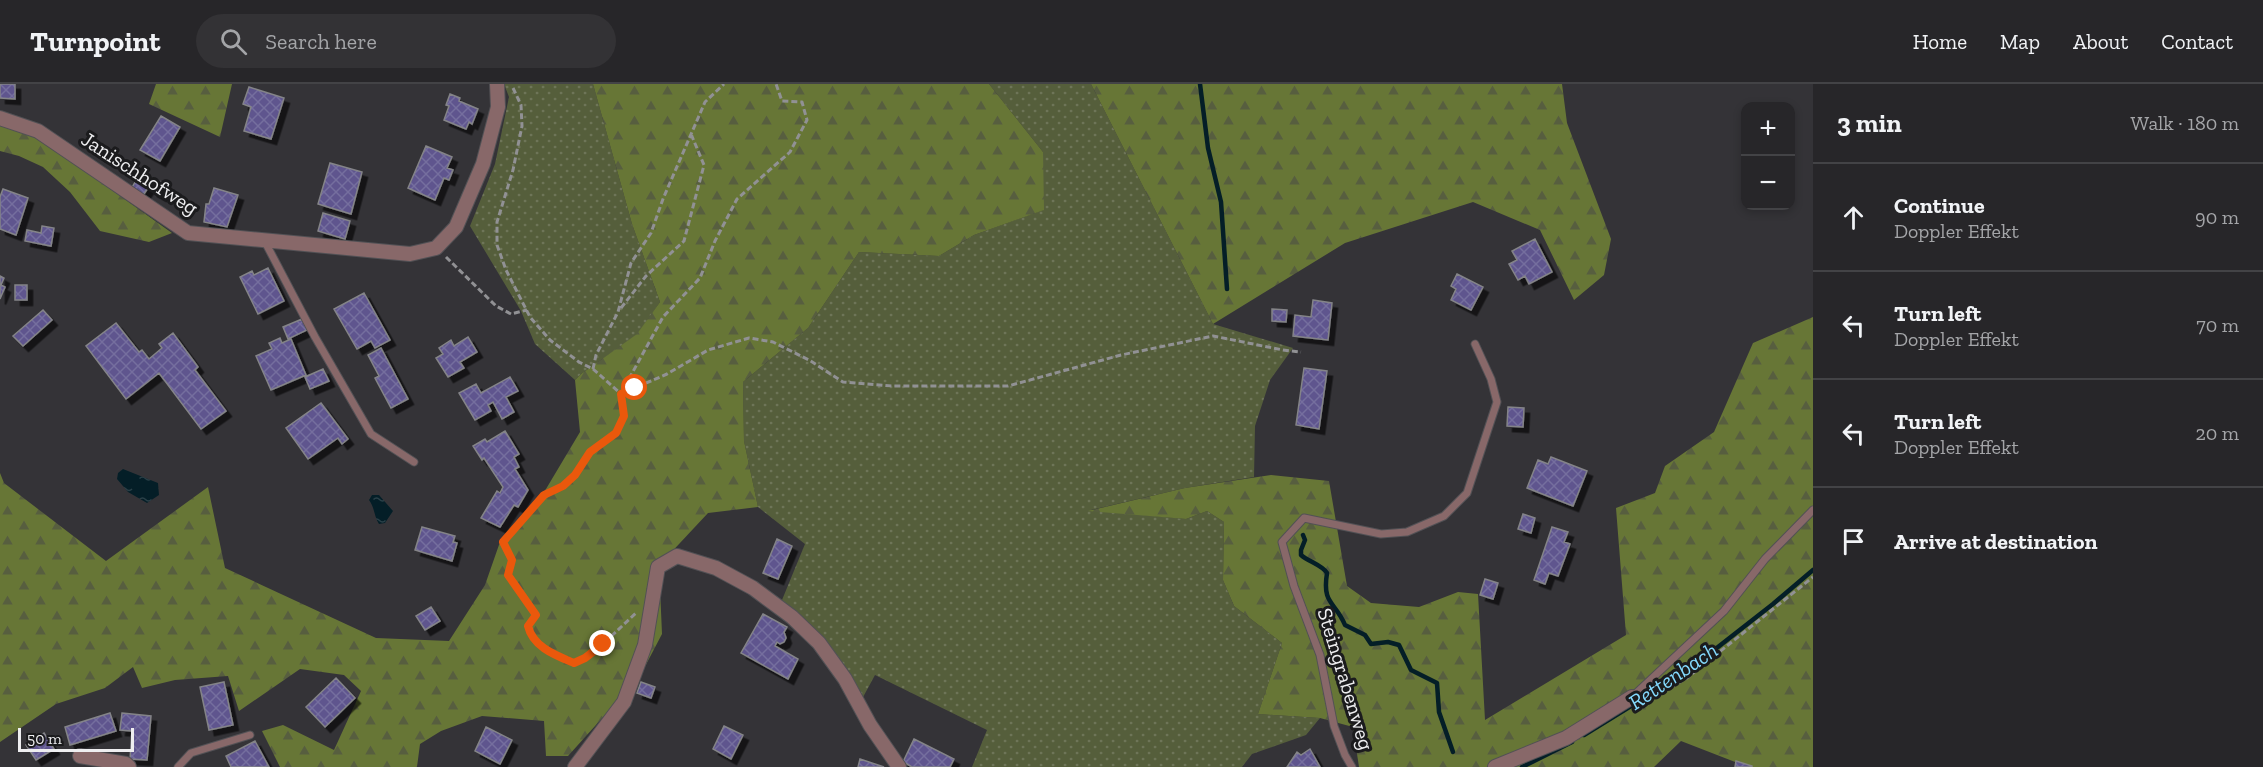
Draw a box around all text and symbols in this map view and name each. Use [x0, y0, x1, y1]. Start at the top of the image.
search box [196, 14, 616, 68]
text: Turnpoint [30, 25, 160, 58]
icon: search [217, 25, 250, 58]
text: Search here [265, 28, 377, 55]
text: Home [1913, 29, 1967, 54]
text: Map [2000, 29, 2040, 54]
text: About [2073, 29, 2128, 54]
text: Contact [2161, 29, 2233, 54]
map controls [1741, 102, 1795, 210]
button: + [1741, 102, 1795, 156]
text: 3 min [1837, 107, 1902, 139]
text: Walk · 180 m [2131, 111, 2239, 135]
street label: Janischhofweg [77, 126, 203, 220]
button: − [1741, 156, 1795, 210]
text: Continue [1894, 192, 1985, 219]
icon: ahead [1837, 201, 1870, 234]
text: 90 m [2195, 205, 2239, 229]
text: Doppler Effekt [1894, 219, 2019, 243]
text: Turn left [1894, 300, 1981, 327]
icon: left [1837, 309, 1870, 342]
text: 70 m [2196, 313, 2239, 337]
text: Doppler Effekt [1894, 327, 2019, 351]
route start [621, 374, 647, 400]
text: Turn left [1894, 408, 1981, 435]
icon: left [1837, 417, 1870, 450]
text: 20 m [2195, 421, 2239, 445]
text: Doppler Effekt [1894, 435, 2019, 459]
icon: arrive [1837, 525, 1870, 558]
text: Arrive at destination [1894, 528, 2097, 555]
street label: Steingrabenweg [1313, 605, 1380, 753]
route end [589, 630, 615, 656]
water label: Rettenbach [1623, 636, 1723, 716]
scale bar [18, 725, 134, 752]
text: 50 m [27, 729, 62, 748]

